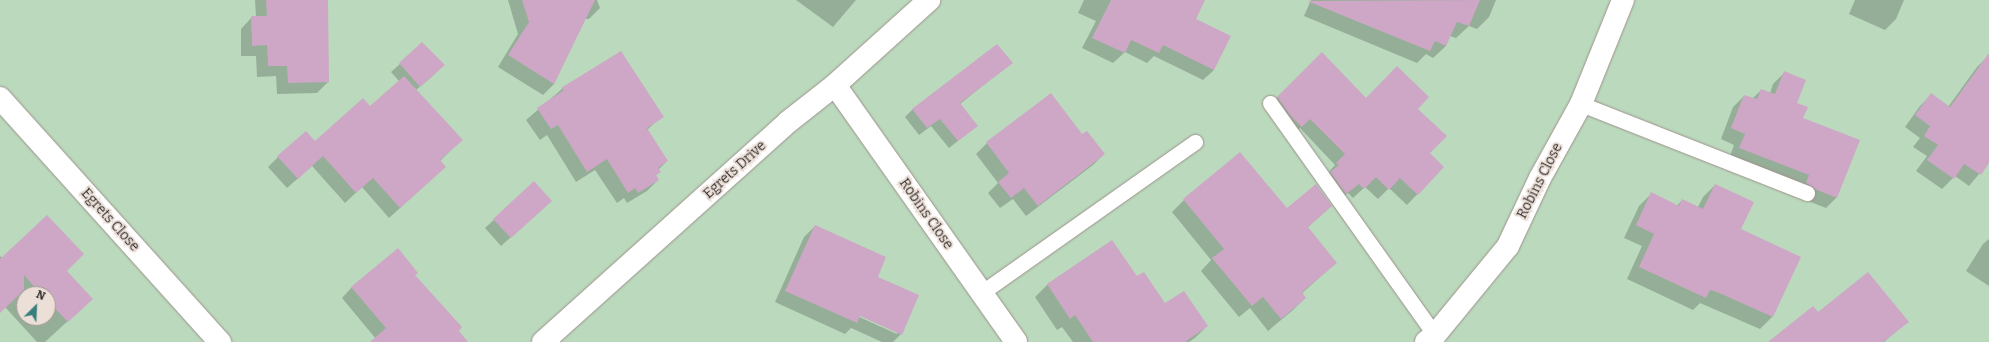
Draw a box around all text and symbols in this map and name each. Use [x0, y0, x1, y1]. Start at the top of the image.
street label: Egrets Drive [700, 137, 770, 203]
street label: Robins Close [1514, 140, 1566, 222]
street label: Robins Close [895, 175, 957, 253]
street label: Egrets Close [77, 185, 143, 255]
north arrow [16, 286, 56, 326]
text: N [34, 288, 47, 303]

